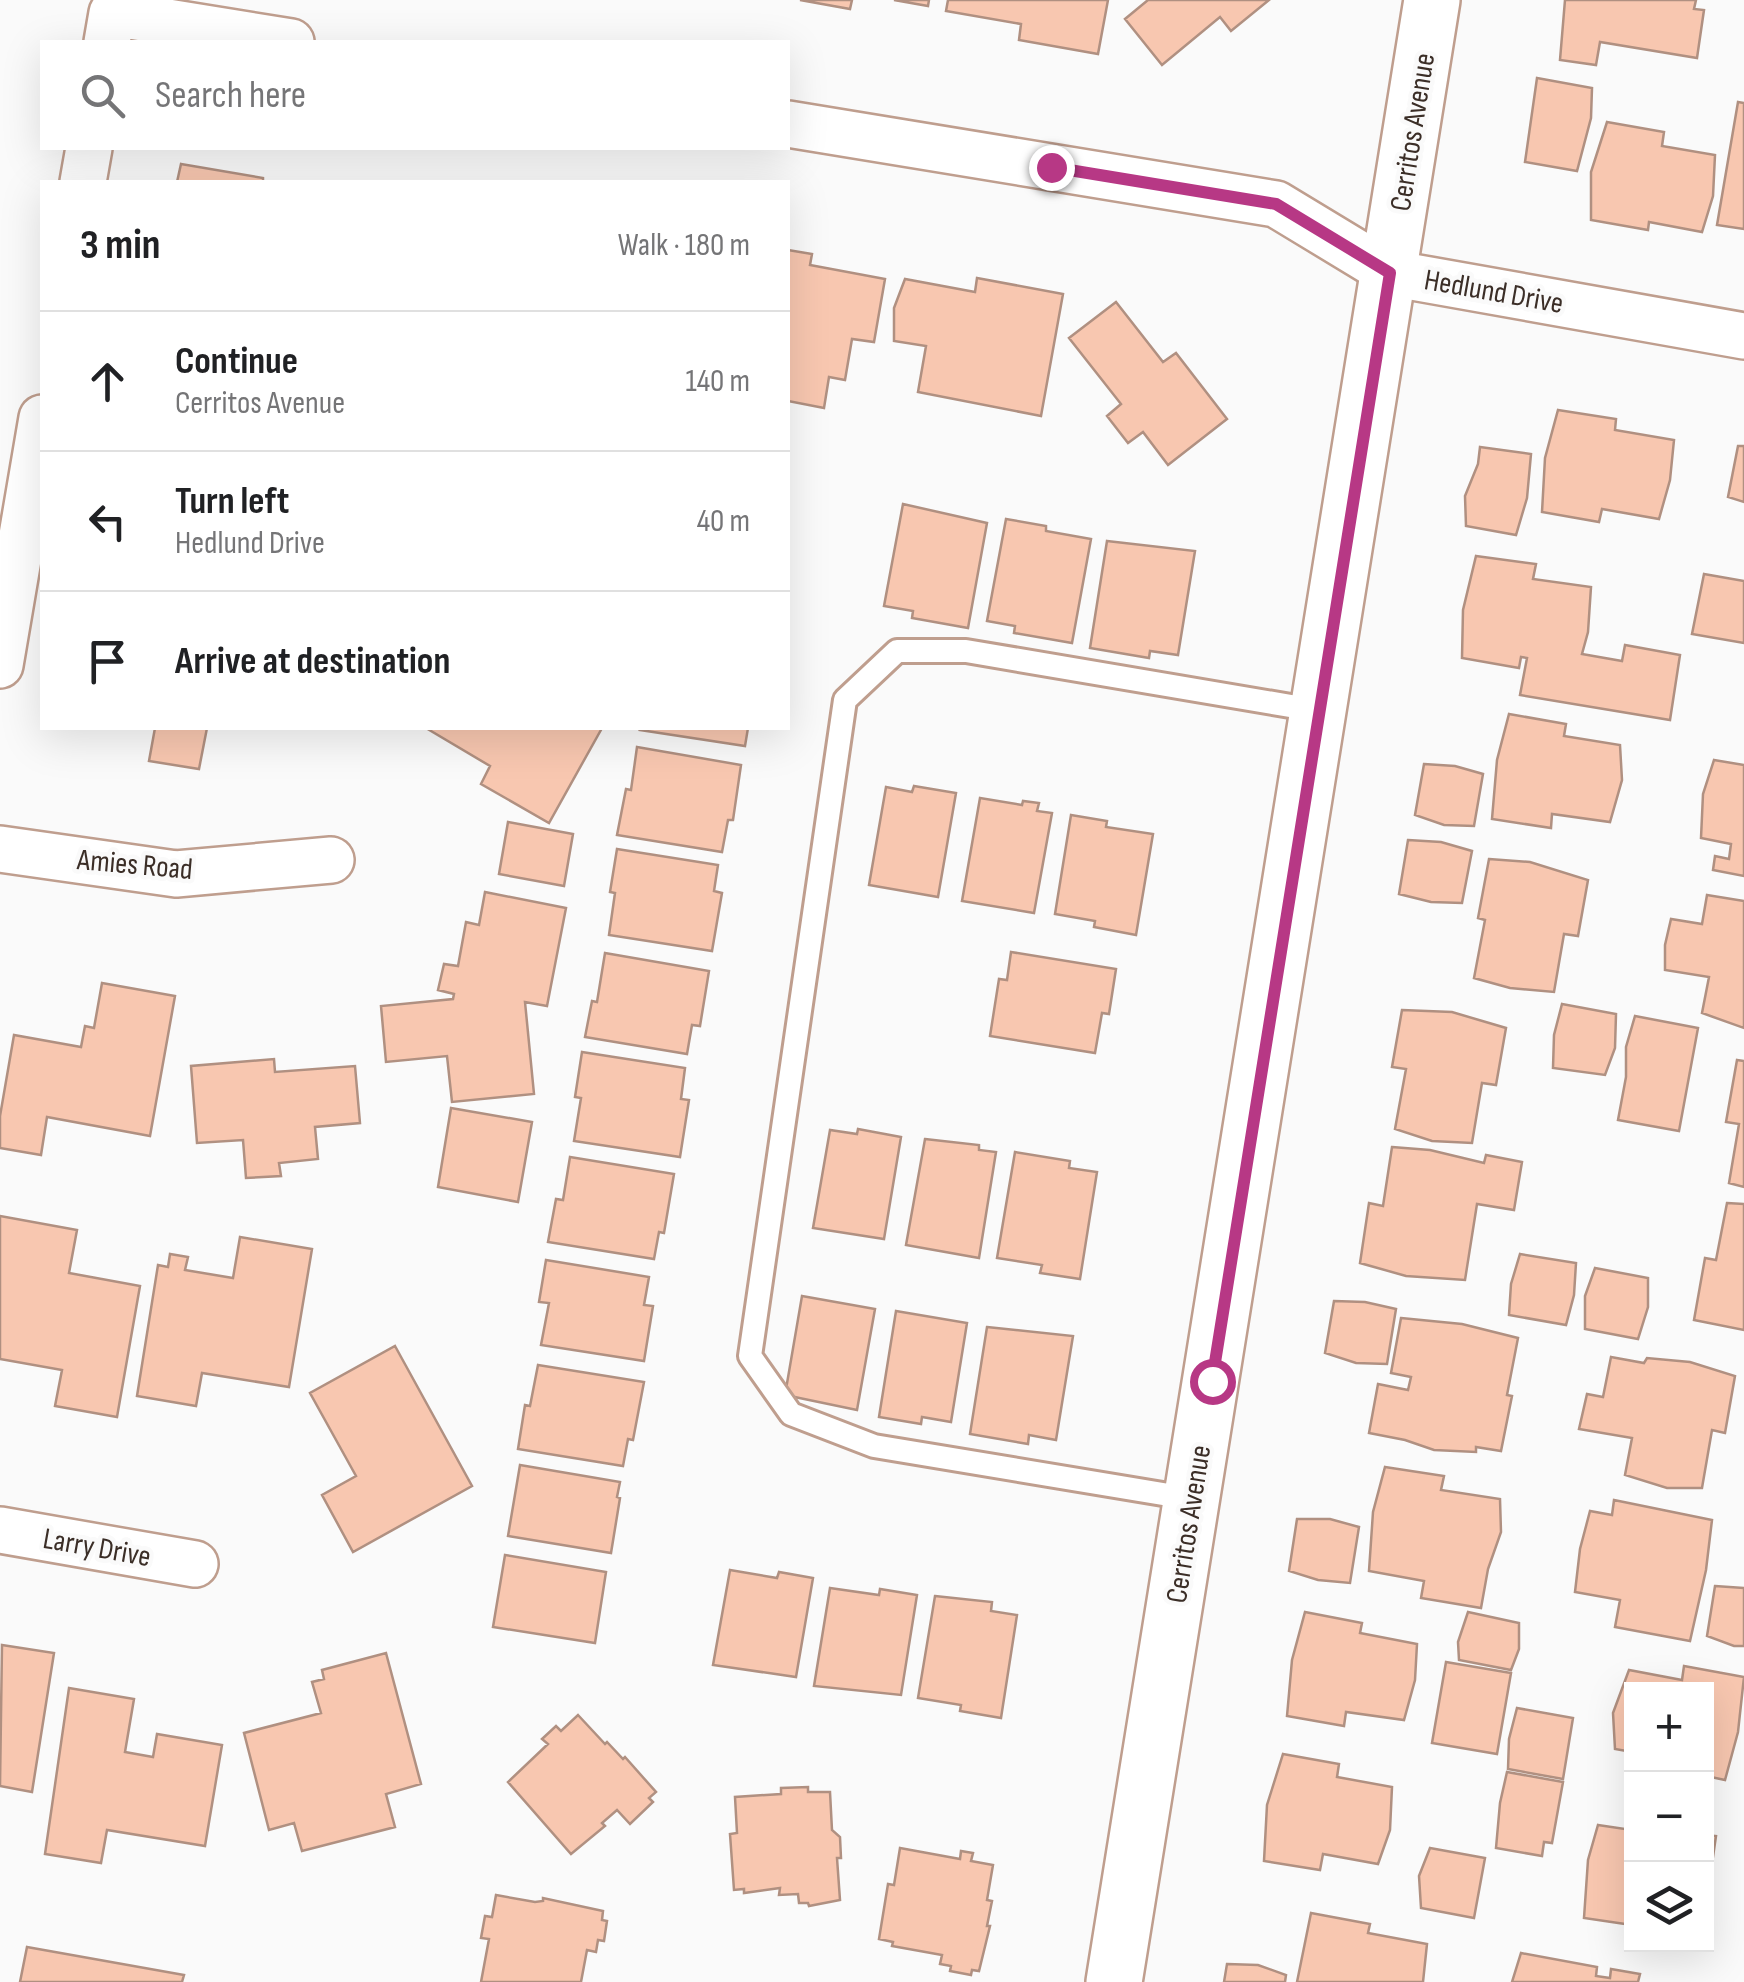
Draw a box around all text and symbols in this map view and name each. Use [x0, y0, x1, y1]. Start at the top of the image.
search box [40, 40, 790, 150]
street label: Cerritos Avenue [1383, 51, 1443, 214]
icon: search [75, 68, 130, 123]
text: Search here [155, 73, 306, 118]
route end [1029, 145, 1075, 191]
text: 3 min [80, 220, 160, 271]
text: Walk · 180 m [618, 226, 750, 265]
street label: Hedlund Drive [1422, 262, 1566, 322]
text: Continue [175, 339, 298, 384]
icon: ahead [80, 354, 135, 409]
text: 140 m [686, 362, 750, 401]
text: Cerritos Avenue [175, 384, 345, 423]
text: Turn left [175, 479, 289, 524]
icon: left [80, 494, 135, 549]
text: 40 m [697, 502, 750, 541]
text: Hedlund Drive [175, 524, 325, 563]
icon: arrive [80, 634, 135, 689]
text: Arrive at destination [175, 639, 450, 684]
street label: Amies Road [75, 842, 194, 888]
route start [1190, 1359, 1236, 1405]
street label: Cerritos Avenue [1159, 1443, 1219, 1606]
street label: Larry Drive [40, 1521, 154, 1575]
map controls [1624, 1682, 1714, 1952]
button: + [1624, 1682, 1714, 1772]
button: − [1624, 1772, 1714, 1862]
button: layers [1624, 1862, 1714, 1952]

